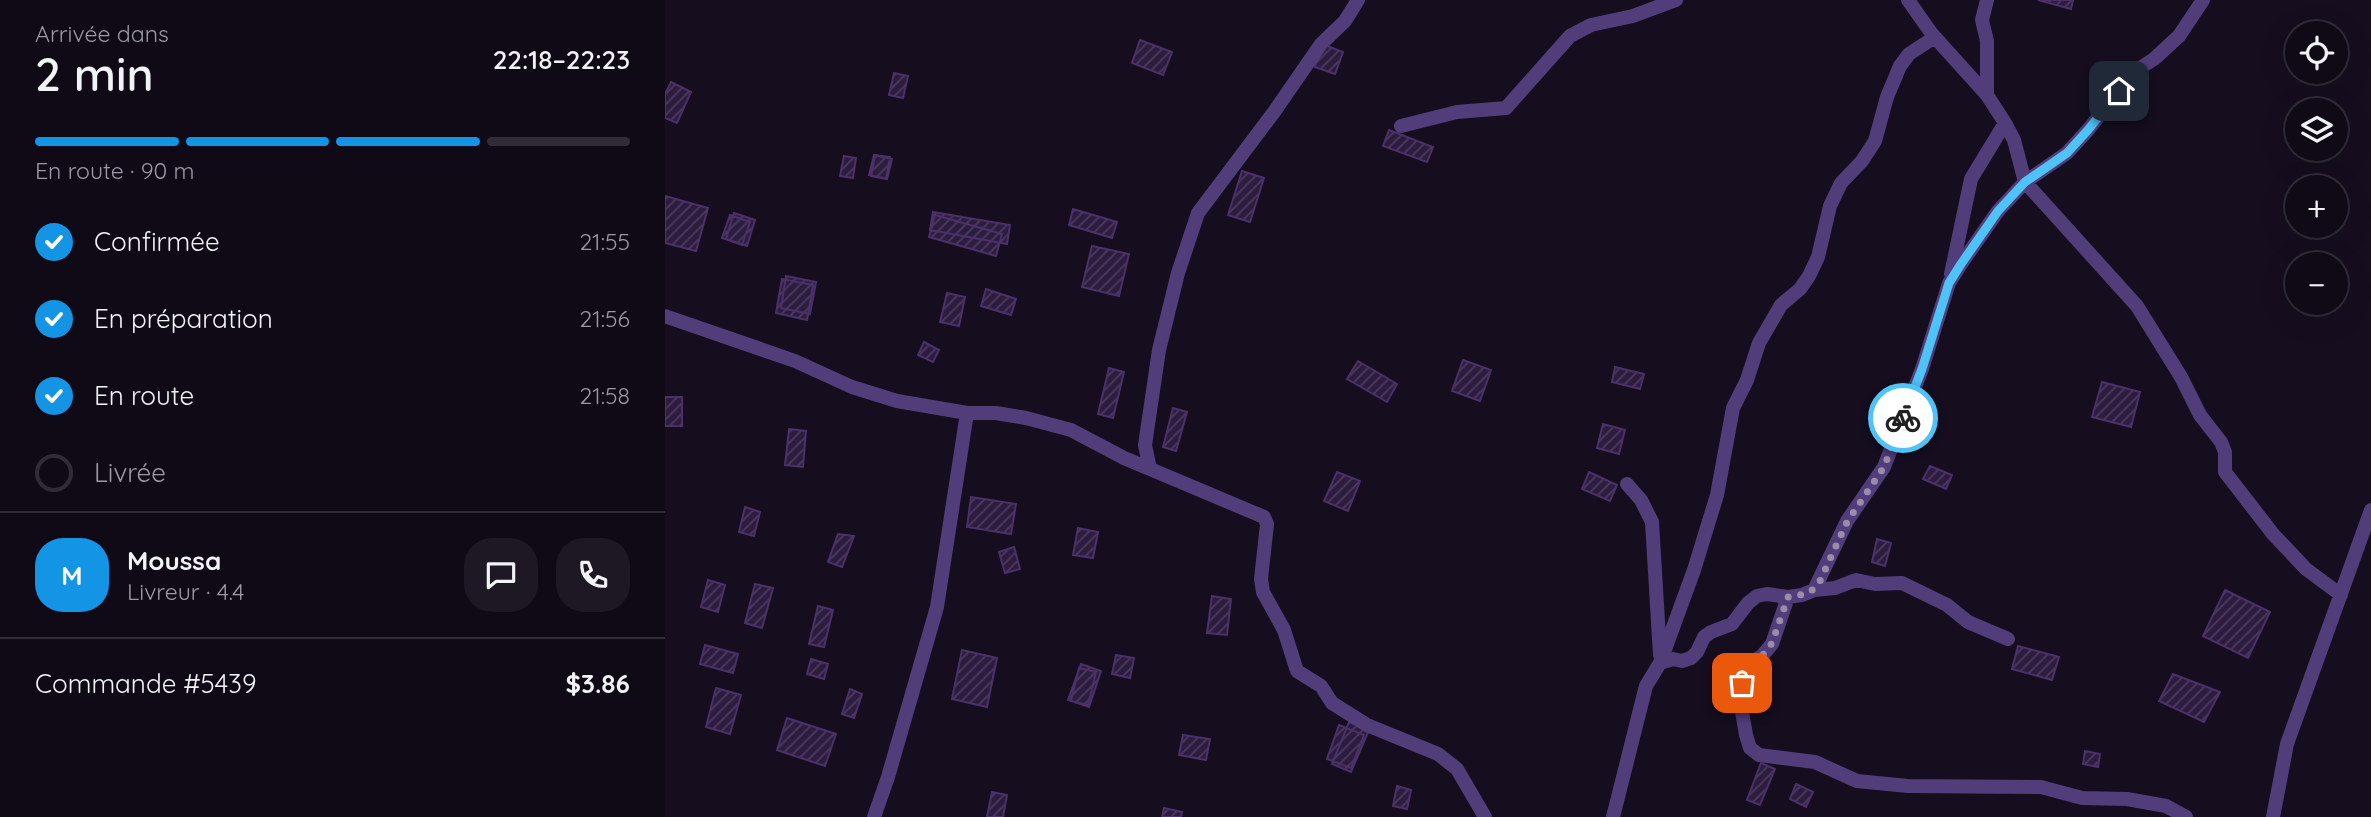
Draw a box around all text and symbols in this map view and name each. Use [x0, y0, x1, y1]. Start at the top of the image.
text: Arrivée dans [35, 19, 169, 48]
map controls [2285, 21, 2348, 315]
button: locate [2285, 21, 2348, 84]
text: 22:18–22:23 [493, 43, 630, 76]
text: 2 min [35, 45, 154, 103]
pin [2089, 61, 2149, 121]
icon: home [2100, 72, 2138, 110]
button: layers [2285, 98, 2348, 161]
text: En route · 90 m [35, 156, 194, 185]
button: + [2285, 175, 2348, 238]
icon: check [35, 223, 73, 261]
text: Confirmée [94, 225, 220, 258]
text: 21:55 [579, 227, 630, 256]
button: − [2285, 252, 2348, 315]
icon: check [35, 300, 73, 338]
text: En préparation [94, 302, 273, 335]
text: 21:56 [580, 304, 630, 333]
icon: check [35, 377, 73, 415]
text: En route [94, 379, 194, 412]
text: 21:58 [579, 381, 630, 410]
courier [1868, 383, 1938, 453]
icon: bike [1884, 399, 1922, 437]
text: Livrée [94, 456, 166, 489]
button: chat [464, 538, 538, 612]
button: phone [556, 538, 630, 612]
text: Moussa [127, 544, 221, 577]
text: M [61, 559, 83, 592]
text: Livreur · 4.4 [127, 577, 244, 606]
pin [1712, 653, 1772, 713]
icon: bag [1723, 664, 1761, 702]
text: Commande #5439 [35, 667, 256, 700]
text: $3.86 [565, 667, 630, 700]

